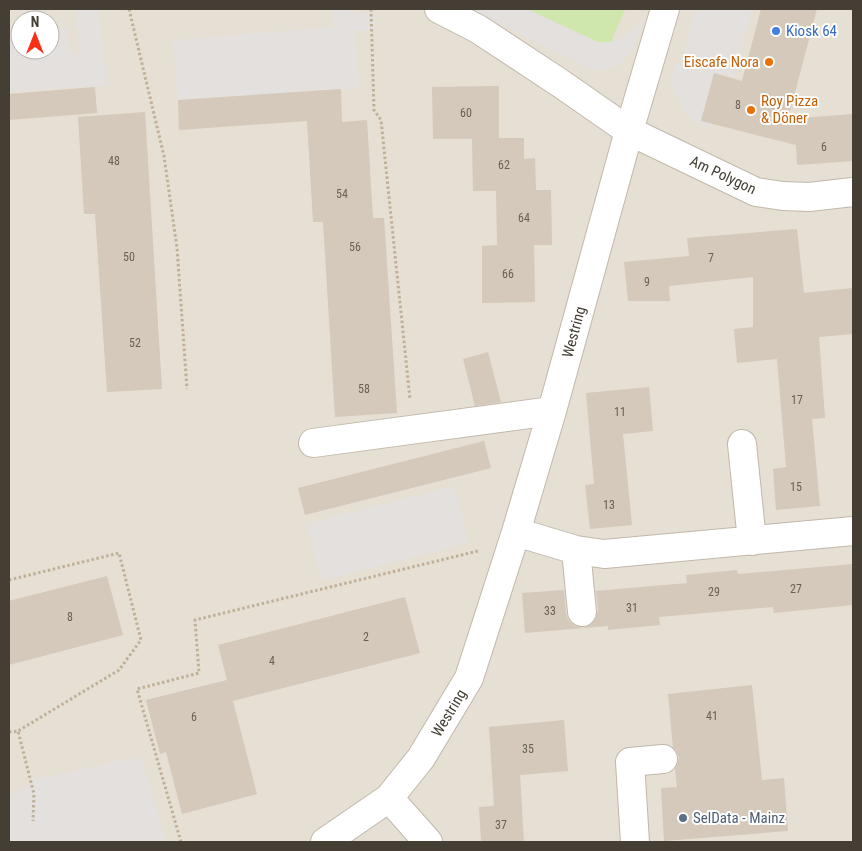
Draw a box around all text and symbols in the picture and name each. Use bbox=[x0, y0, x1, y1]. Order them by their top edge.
north arrow bbox=[10, 10, 60, 60]
text: N bbox=[31, 14, 39, 30]
place label: Kiosk 64 bbox=[786, 22, 837, 40]
marker: Kiosk 64 bbox=[770, 25, 782, 37]
place label: Eiscafe Nora bbox=[684, 53, 759, 71]
marker: Eiscafe Nora bbox=[763, 56, 775, 68]
place label: Roy Pizza & Döner bbox=[761, 92, 818, 127]
house number: 8 bbox=[735, 98, 741, 112]
marker: Roy Pizza & Döner bbox=[745, 104, 757, 116]
house number: 60 bbox=[460, 106, 472, 120]
house number: 6 bbox=[821, 140, 827, 154]
street label: Am Polygon bbox=[687, 152, 759, 198]
house number: 48 bbox=[108, 154, 120, 168]
house number: 62 bbox=[498, 158, 510, 172]
house number: 54 bbox=[336, 187, 348, 201]
house number: 64 bbox=[518, 211, 530, 225]
house number: 56 bbox=[349, 240, 361, 254]
house number: 50 bbox=[123, 250, 135, 264]
house number: 7 bbox=[708, 251, 714, 265]
house number: 66 bbox=[502, 267, 514, 281]
house number: 9 bbox=[644, 275, 650, 289]
street label: Westring bbox=[559, 304, 589, 360]
house number: 52 bbox=[129, 336, 141, 350]
house number: 58 bbox=[358, 382, 370, 396]
house number: 17 bbox=[791, 393, 803, 407]
house number: 11 bbox=[614, 405, 626, 419]
house number: 15 bbox=[790, 480, 802, 494]
house number: 13 bbox=[603, 498, 615, 512]
house number: 27 bbox=[790, 582, 802, 596]
house number: 29 bbox=[708, 585, 720, 599]
house number: 31 bbox=[626, 601, 638, 615]
house number: 33 bbox=[544, 604, 556, 618]
house number: 8 bbox=[67, 610, 73, 624]
house number: 2 bbox=[363, 630, 369, 644]
house number: 4 bbox=[269, 654, 275, 668]
street label: Westring bbox=[428, 686, 470, 740]
house number: 41 bbox=[706, 709, 718, 723]
house number: 6 bbox=[191, 710, 197, 724]
house number: 35 bbox=[522, 742, 534, 756]
place label: SelData - Mainz bbox=[693, 809, 785, 827]
marker: SelData - Mainz bbox=[677, 812, 689, 824]
house number: 37 bbox=[495, 818, 507, 832]

